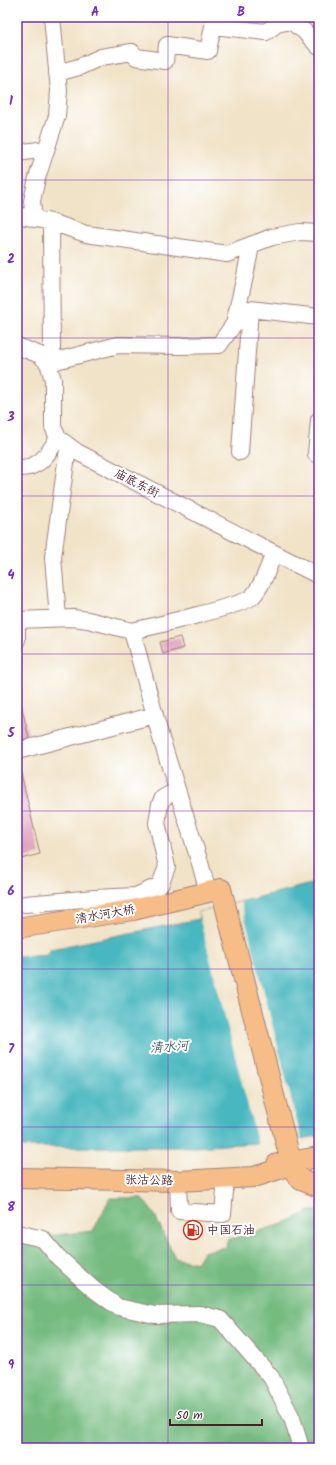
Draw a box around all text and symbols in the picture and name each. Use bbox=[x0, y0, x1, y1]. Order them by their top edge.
text: A bbox=[91, 2, 99, 23]
text: B bbox=[237, 2, 245, 23]
text: 1 bbox=[9, 91, 13, 112]
text: 2 bbox=[7, 249, 15, 270]
text: 3 bbox=[6, 407, 15, 428]
street label: 庙底东街 bbox=[111, 464, 162, 503]
text: 4 bbox=[7, 565, 15, 586]
text: 5 bbox=[7, 723, 16, 744]
text: 6 bbox=[7, 881, 15, 902]
street label: 清水河大桥 bbox=[74, 900, 137, 929]
water label: 清水河 bbox=[149, 1036, 191, 1059]
text: 7 bbox=[8, 1039, 15, 1060]
street label: 张沽公路 bbox=[125, 1171, 173, 1190]
text: 8 bbox=[7, 1197, 15, 1218]
fuel station icon: 中国石油 bbox=[182, 1219, 204, 1241]
place label: 中国石油 bbox=[207, 1221, 255, 1240]
text: 9 bbox=[8, 1355, 15, 1376]
scale bar bbox=[170, 1401, 262, 1427]
text: 50 m bbox=[176, 1406, 203, 1425]

